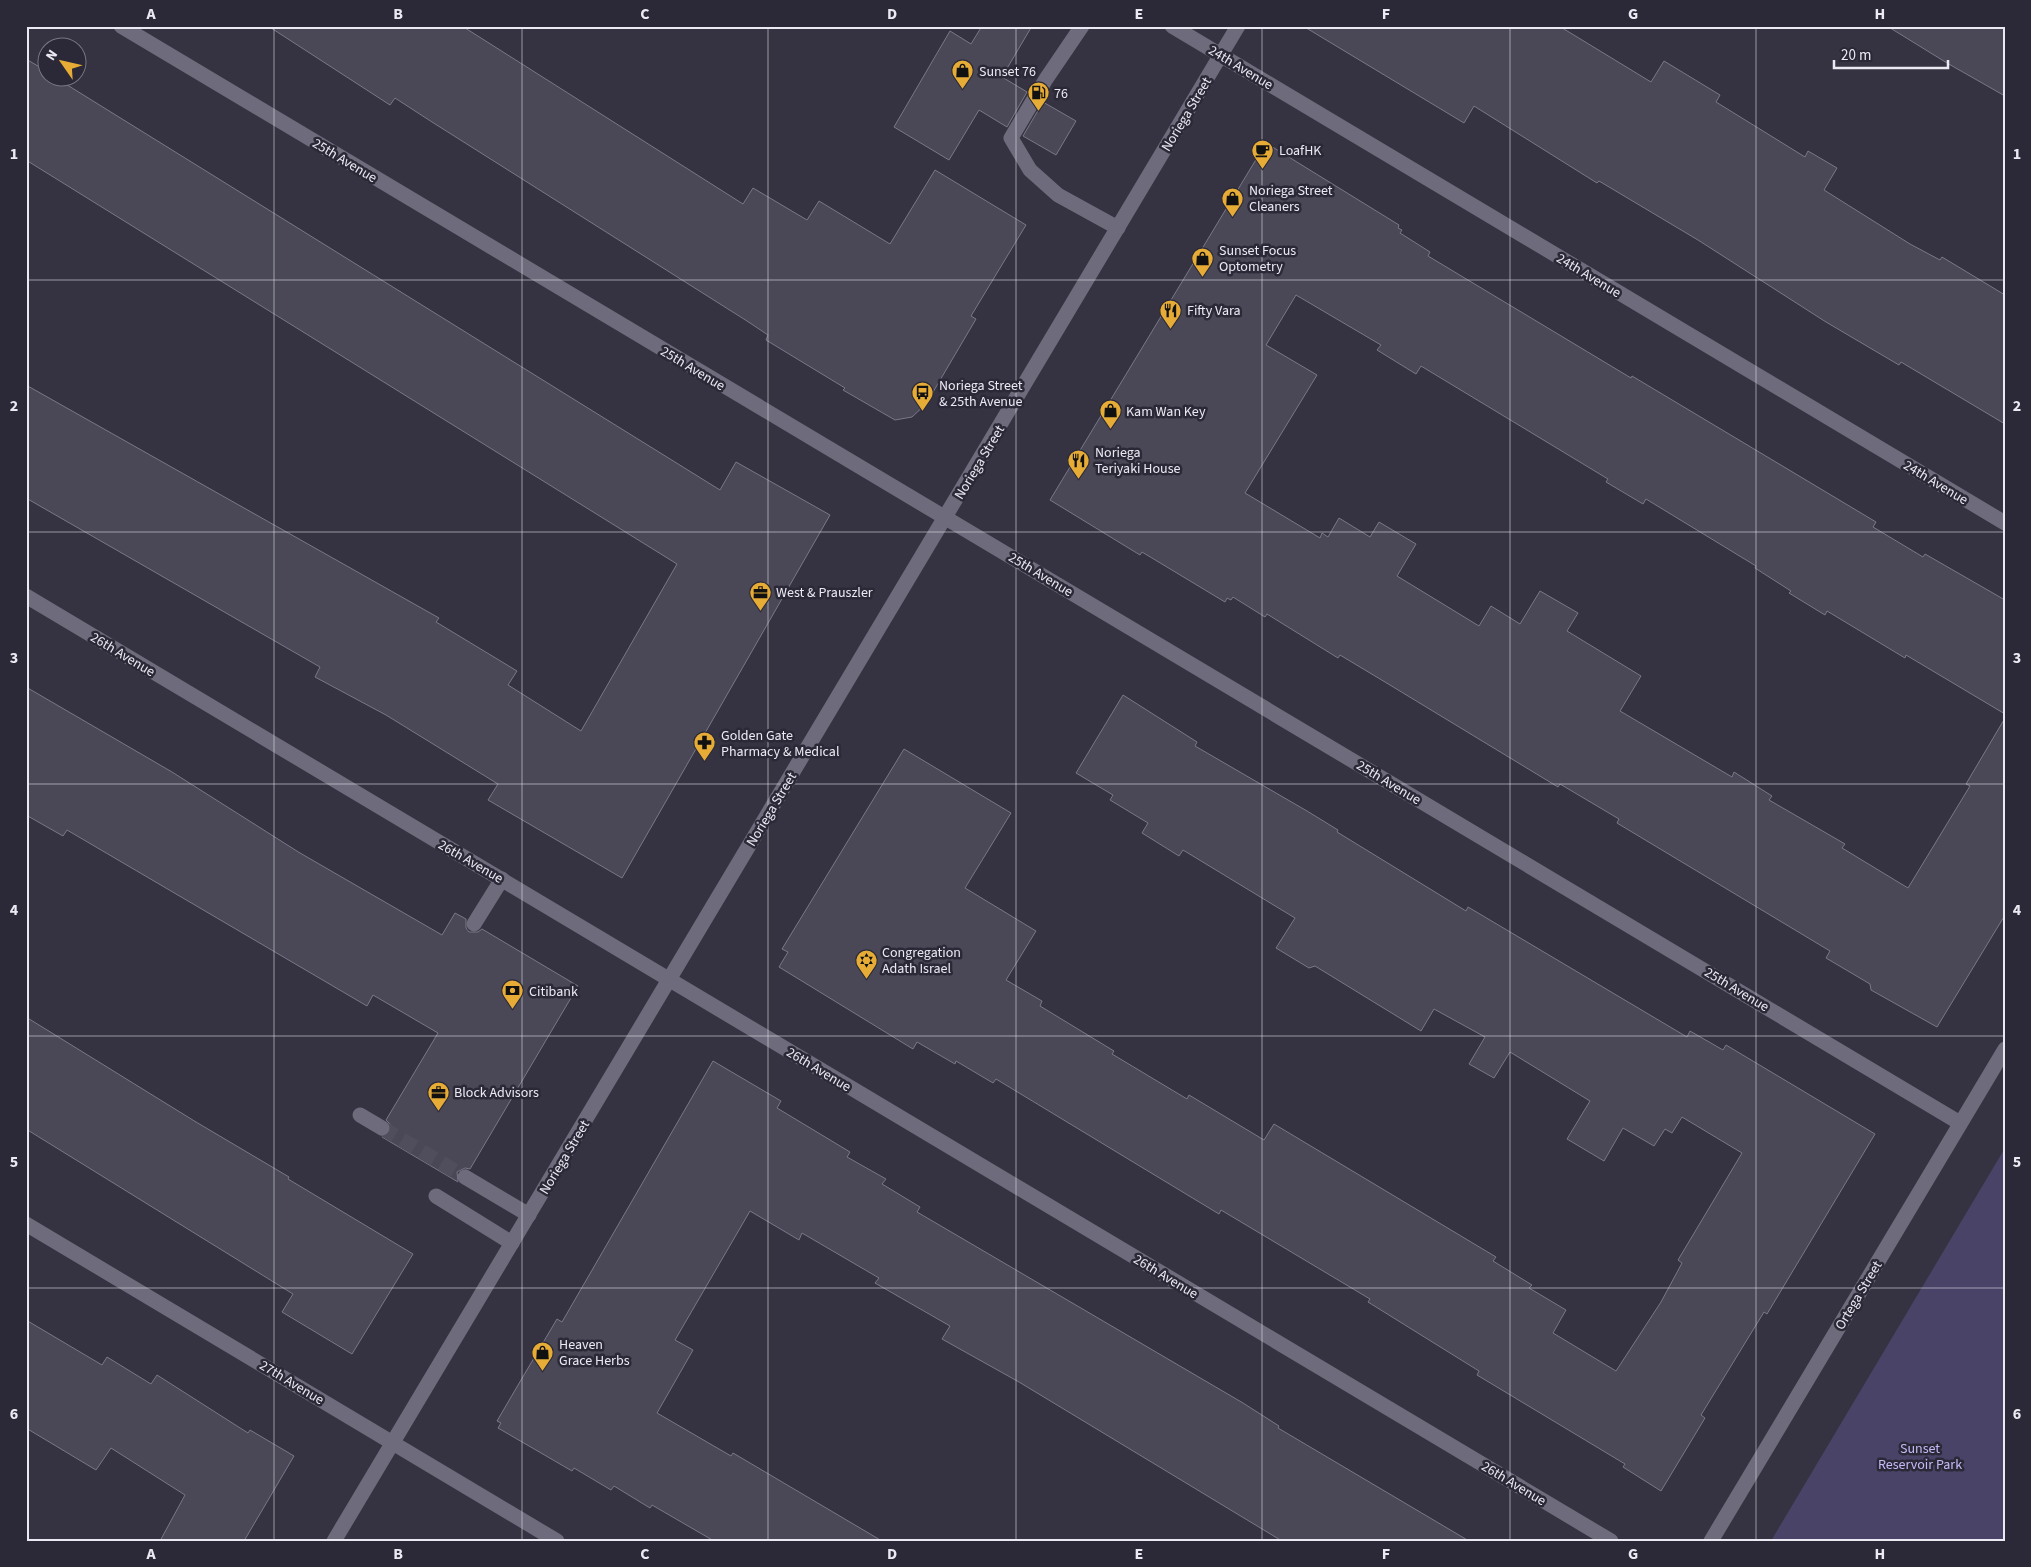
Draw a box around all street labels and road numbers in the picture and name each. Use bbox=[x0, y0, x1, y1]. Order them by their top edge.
street label: 24th Avenue bbox=[1204, 41, 1277, 95]
street label: Noriega Street bbox=[1157, 73, 1217, 155]
street label: 25th Avenue bbox=[308, 134, 381, 188]
street label: 24th Avenue bbox=[1552, 249, 1625, 303]
street label: 25th Avenue bbox=[656, 342, 729, 396]
street label: Noriega Street bbox=[950, 421, 1010, 503]
street label: 24th Avenue bbox=[1899, 456, 1972, 510]
street label: 25th Avenue bbox=[1004, 548, 1077, 602]
street label: 26th Avenue bbox=[86, 628, 159, 682]
street label: 25th Avenue bbox=[1352, 756, 1425, 810]
street label: Noriega Street bbox=[742, 768, 802, 850]
street label: 26th Avenue bbox=[434, 835, 507, 889]
street label: 25th Avenue bbox=[1700, 963, 1773, 1017]
street label: 26th Avenue bbox=[782, 1043, 855, 1097]
street label: Noriega Street bbox=[535, 1116, 595, 1198]
street label: 26th Avenue bbox=[1129, 1250, 1202, 1304]
street label: Ortega Street bbox=[1830, 1257, 1887, 1334]
street label: 27th Avenue bbox=[255, 1356, 328, 1410]
street label: 26th Avenue bbox=[1477, 1457, 1550, 1511]

